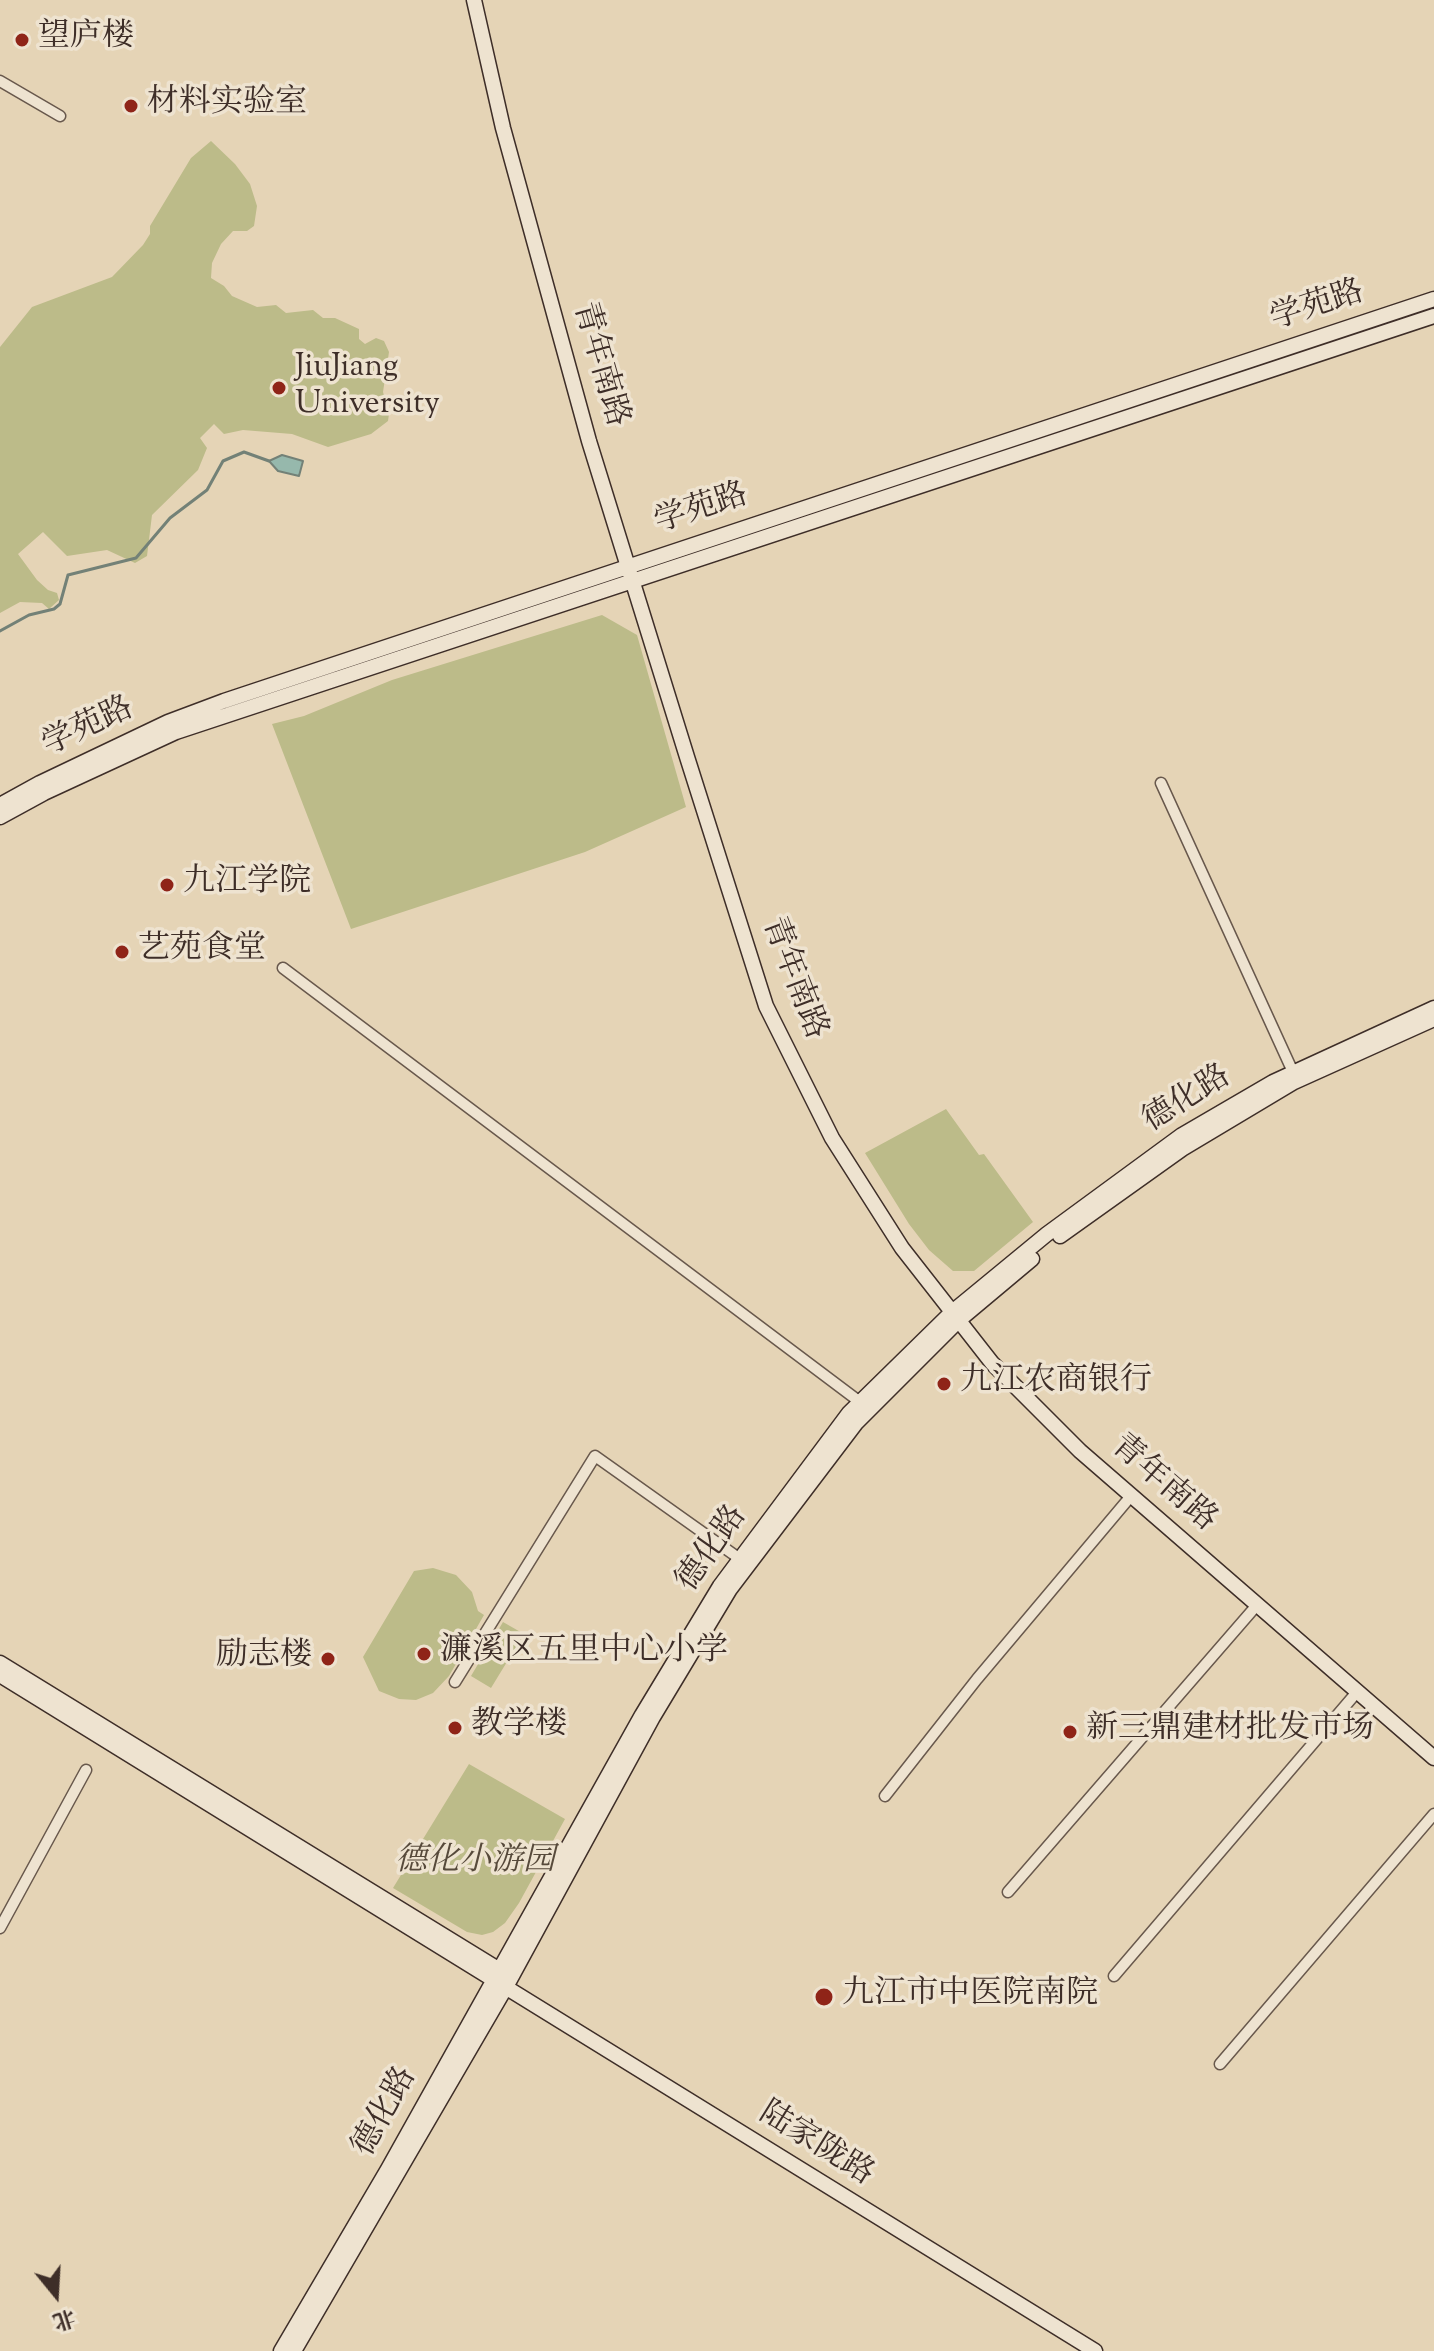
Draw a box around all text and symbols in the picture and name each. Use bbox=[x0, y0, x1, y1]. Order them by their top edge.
place label: 望庐楼 bbox=[38, 21, 134, 59]
marker: 望庐楼 bbox=[13, 31, 31, 49]
place label: 材料实验室 bbox=[147, 87, 307, 125]
marker: 材料实验室 bbox=[122, 97, 140, 115]
street label: 学苑路 bbox=[1266, 275, 1370, 341]
street label: 青年南路 bbox=[562, 298, 634, 432]
place label: JiuJiang University bbox=[295, 351, 440, 426]
marker: JiuJiang University bbox=[270, 379, 288, 397]
street label: 学苑路 bbox=[650, 478, 754, 544]
street label: 学苑路 bbox=[37, 691, 141, 767]
place label: 九江学院 bbox=[183, 866, 311, 904]
marker: 九江学院 bbox=[158, 876, 176, 894]
street label: 青年南路 bbox=[751, 912, 833, 1046]
place label: 艺苑食堂 bbox=[138, 933, 266, 971]
marker: 艺苑食堂 bbox=[113, 943, 131, 961]
street label: 德化路 bbox=[1137, 1059, 1239, 1143]
place label: 九江农商银行 bbox=[960, 1365, 1152, 1403]
marker: 九江农商银行 bbox=[935, 1375, 953, 1393]
street label: 青年南路 bbox=[1101, 1429, 1223, 1541]
street label: 德化路 bbox=[671, 1500, 757, 1600]
place label: 濂溪区五里中心小学 bbox=[440, 1635, 728, 1673]
place label: 励志楼 bbox=[216, 1640, 312, 1678]
marker: 濂溪区五里中心小学 bbox=[415, 1645, 433, 1663]
marker: 励志楼 bbox=[319, 1650, 337, 1668]
place label: 教学楼 bbox=[471, 1709, 567, 1747]
place label: 新三鼎建材批发市场 bbox=[1086, 1713, 1374, 1751]
marker: 教学楼 bbox=[446, 1719, 464, 1737]
marker: 新三鼎建材批发市场 bbox=[1061, 1723, 1079, 1741]
park label: 德化小游园 bbox=[395, 1845, 555, 1883]
place label: 九江市中医院南院 bbox=[842, 1978, 1098, 2016]
marker: 九江市中医院南院 bbox=[813, 1986, 835, 2008]
street label: 德化路 bbox=[347, 2062, 427, 2164]
street label: 陆家陇路 bbox=[751, 2096, 879, 2196]
north arrow bbox=[16, 2255, 96, 2335]
text: 北 bbox=[48, 2299, 79, 2336]

